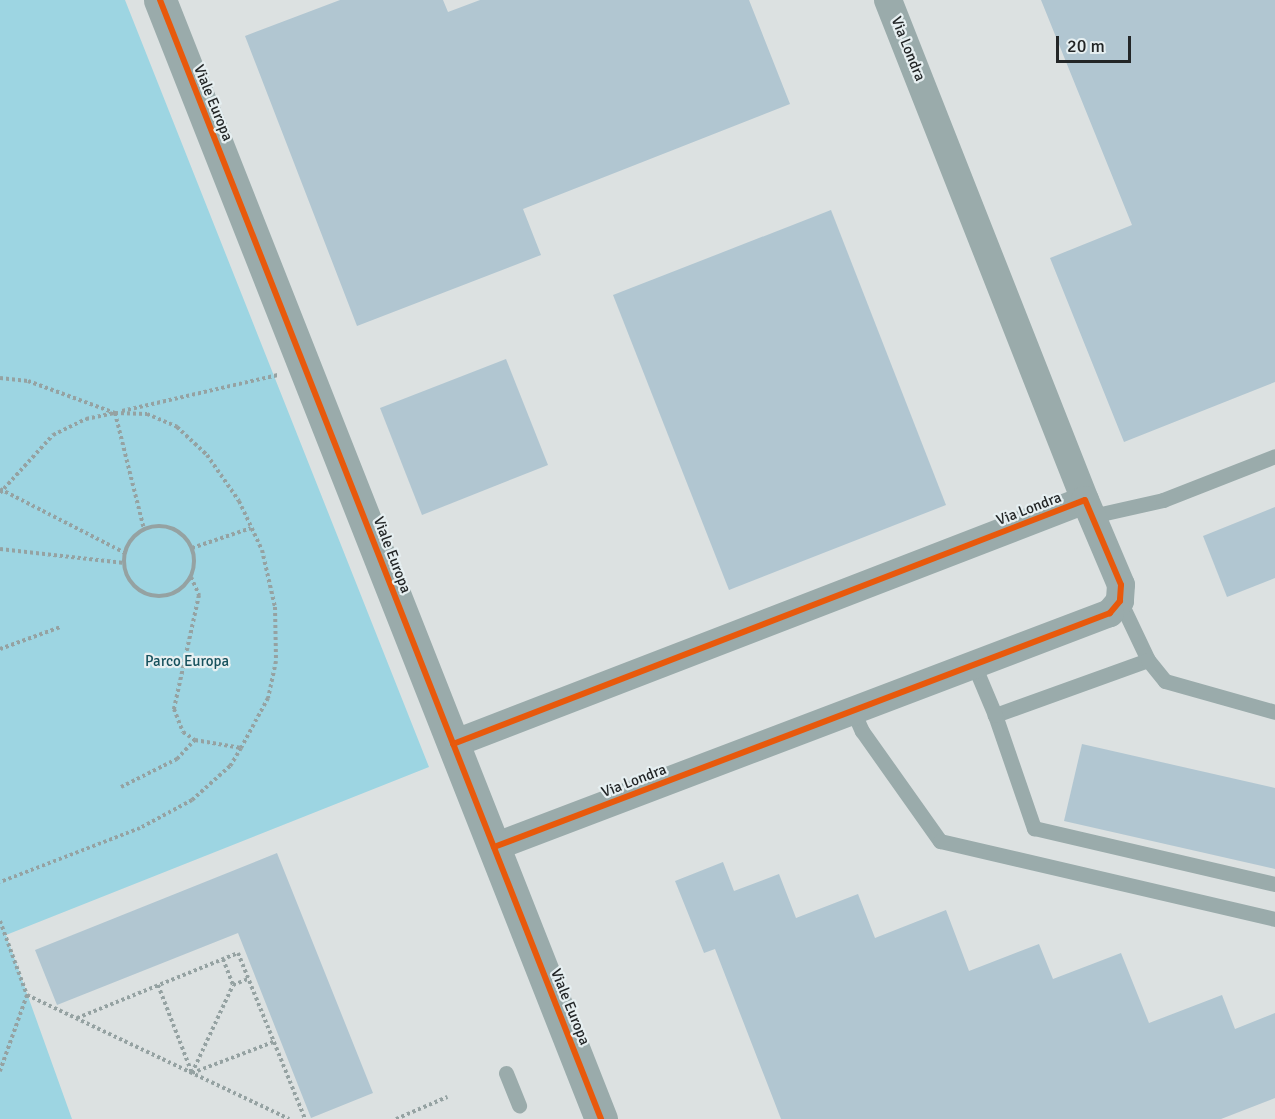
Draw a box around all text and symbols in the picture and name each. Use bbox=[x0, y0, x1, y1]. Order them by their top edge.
street label: Via Londra bbox=[887, 14, 929, 84]
scale bar bbox=[1059, 24, 1134, 62]
text: 20 m bbox=[1067, 35, 1105, 57]
street label: Viale Europa bbox=[190, 62, 236, 144]
street label: Via Londra bbox=[994, 488, 1064, 530]
street label: Viale Europa bbox=[369, 514, 415, 596]
park label: Parco Europa bbox=[145, 653, 229, 671]
street label: Via Londra bbox=[599, 760, 669, 802]
street label: Viale Europa bbox=[547, 966, 593, 1048]

